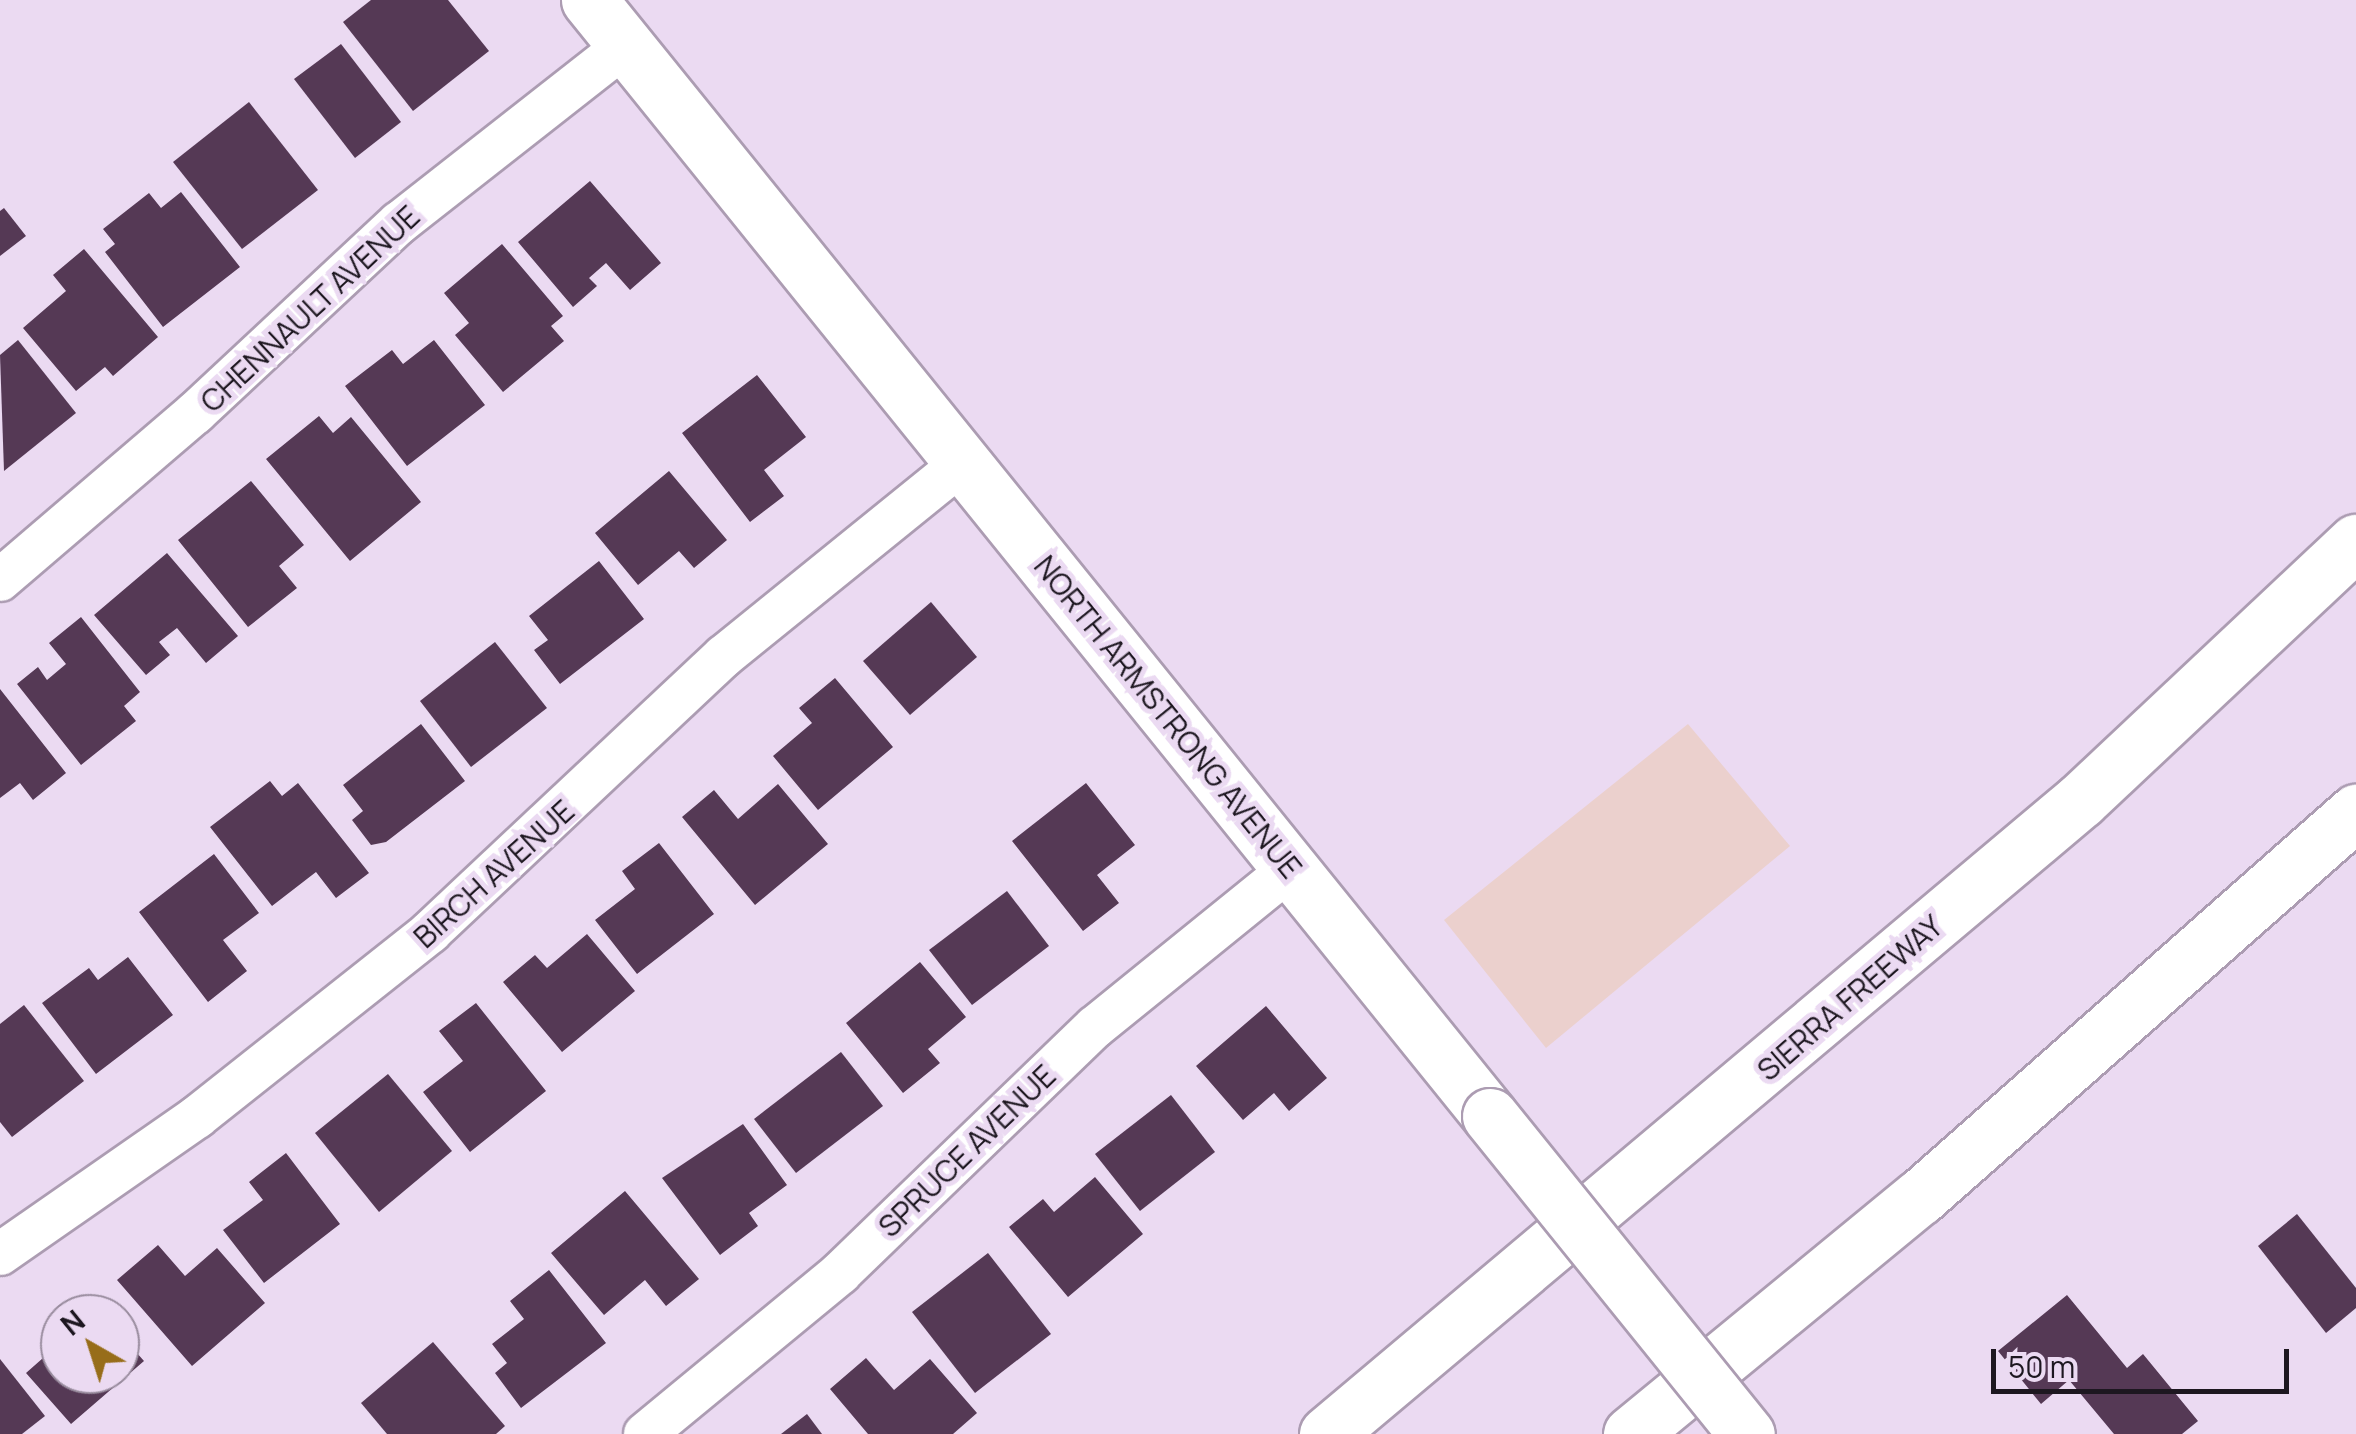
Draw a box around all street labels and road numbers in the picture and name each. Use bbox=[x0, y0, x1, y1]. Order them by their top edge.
street label: CHENNAULT AVENUE bbox=[193, 198, 427, 420]
street label: NORTH ARMSTRONG AVENUE bbox=[1027, 549, 1309, 885]
street label: BIRCH AVENUE bbox=[407, 793, 581, 955]
street label: SIERRA FREEWAY bbox=[1750, 908, 1950, 1088]
street label: SPRUCE AVENUE bbox=[871, 1057, 1063, 1245]

